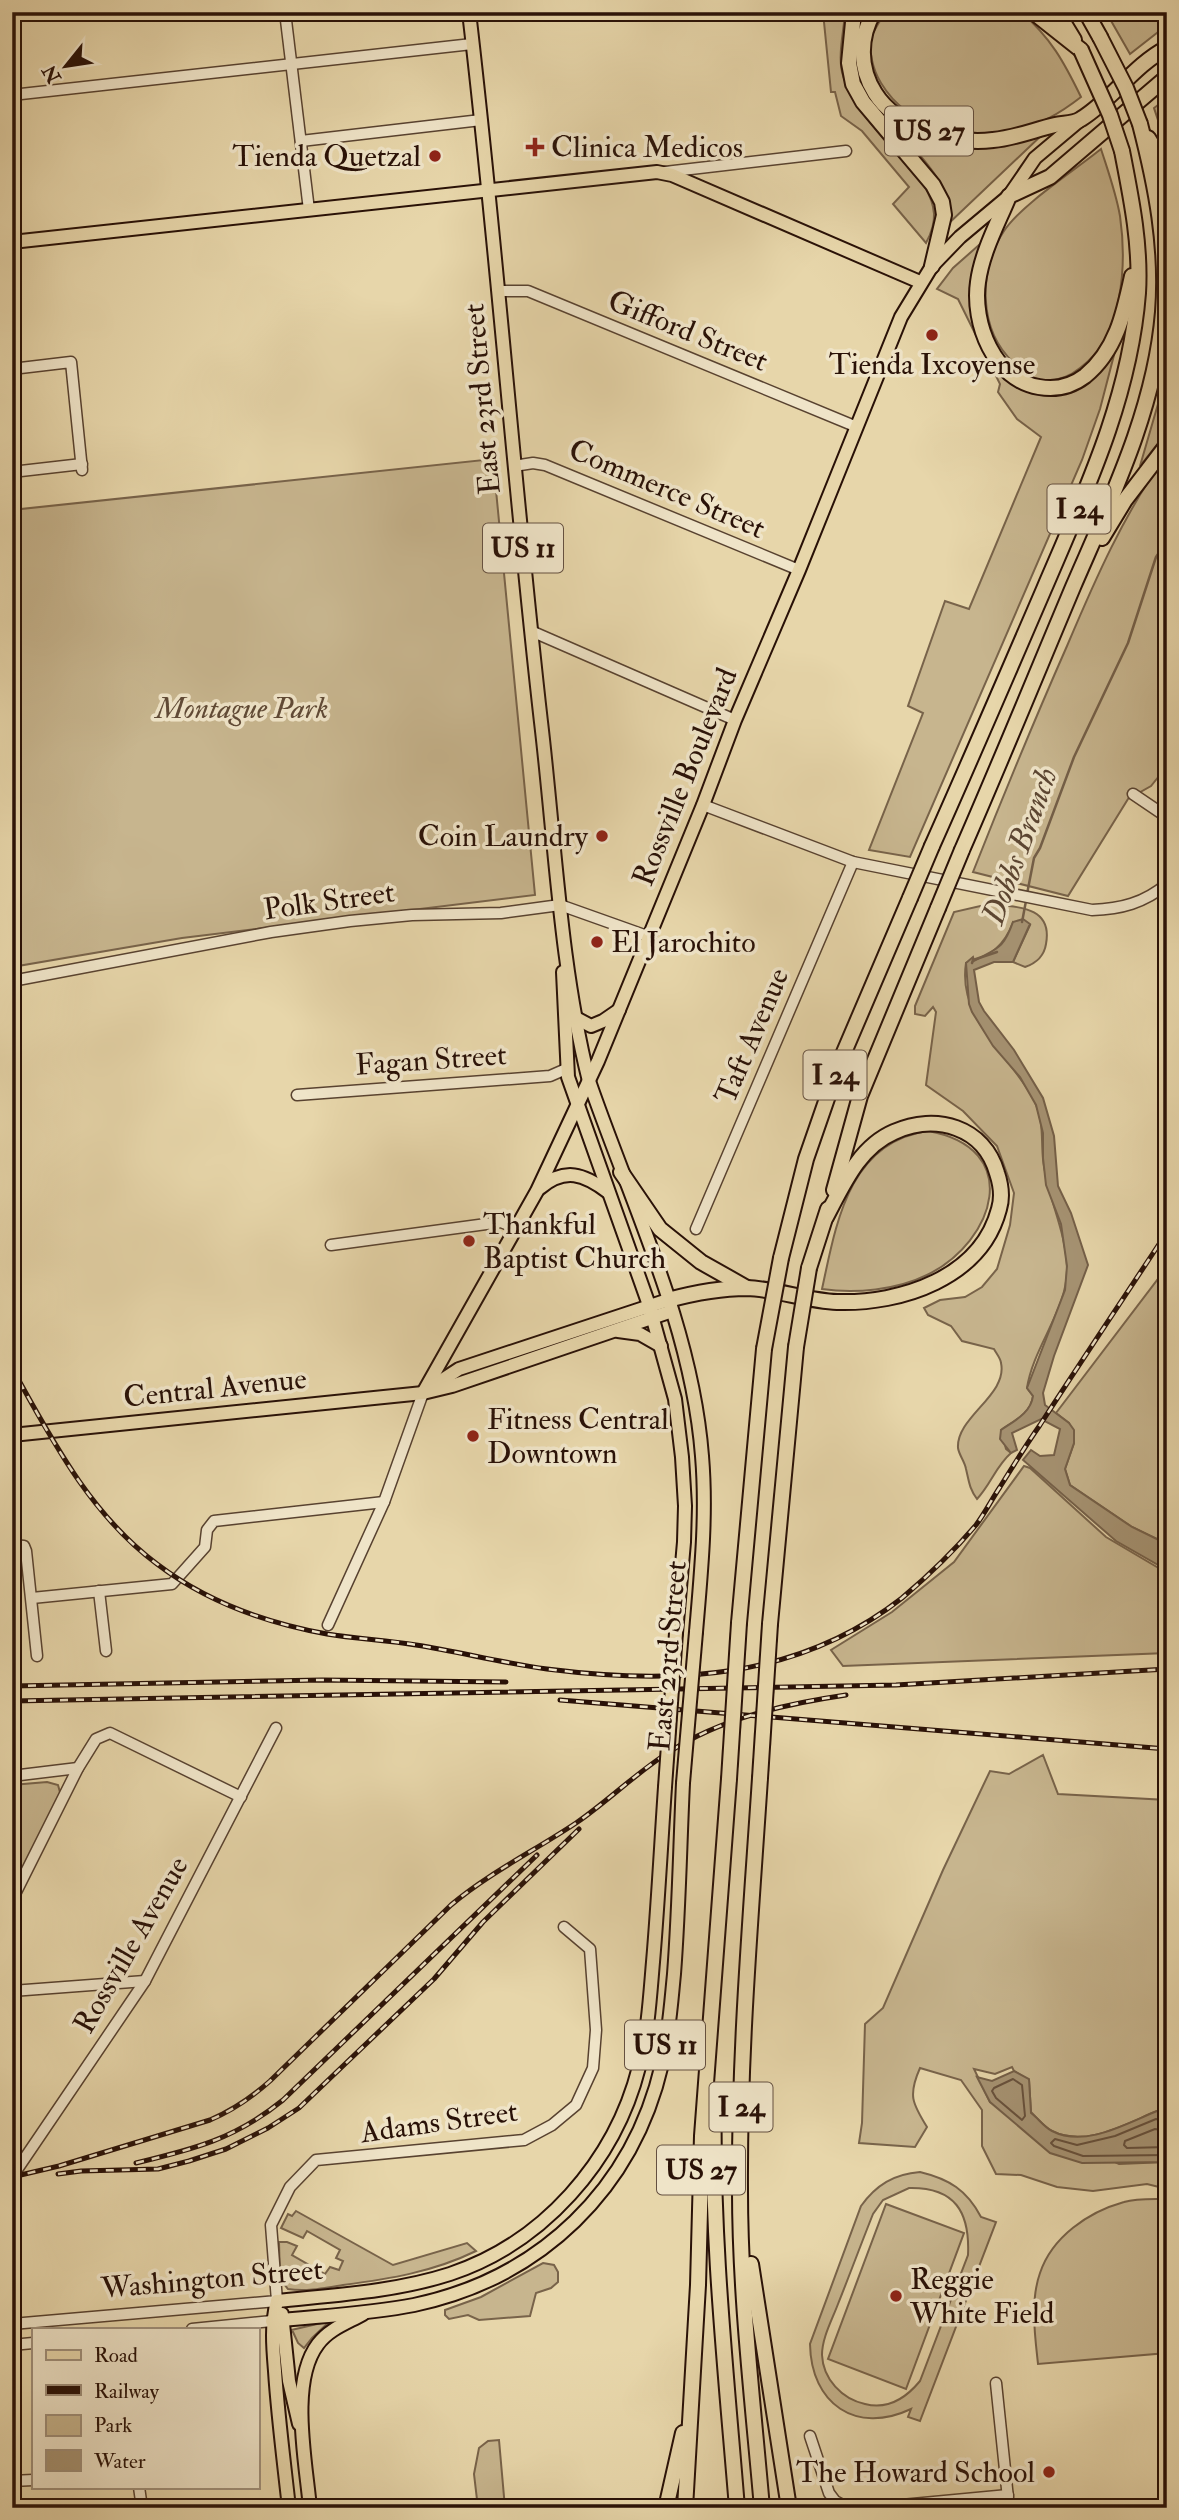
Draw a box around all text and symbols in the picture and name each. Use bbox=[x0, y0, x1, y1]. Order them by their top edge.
north arrow bbox=[32, 32, 102, 102]
text: N bbox=[37, 60, 67, 88]
road number: US 27 bbox=[885, 106, 973, 156]
place label: Clinica Medicos bbox=[551, 129, 743, 166]
marker: Clinica Medicos bbox=[525, 137, 545, 157]
place label: Tienda Quetzal bbox=[232, 138, 421, 175]
marker: Tienda Quetzal bbox=[427, 148, 443, 164]
street label: Gifford Street bbox=[603, 282, 774, 380]
street label: East 23rd Street bbox=[455, 302, 509, 496]
marker: Tienda Ixcoyense bbox=[924, 327, 940, 343]
place label: Tienda Ixcoyense bbox=[829, 346, 1035, 383]
street label: Commerce Street bbox=[563, 431, 771, 547]
road number: I 24 bbox=[1048, 484, 1110, 534]
road number: US 11 bbox=[483, 524, 563, 572]
street label: Rossville Boulevard bbox=[624, 662, 746, 891]
park label: Montague Park bbox=[154, 690, 328, 727]
water label: Dobbs Branch bbox=[973, 762, 1067, 931]
place label: Coin Laundry bbox=[418, 818, 589, 855]
marker: Coin Laundry bbox=[594, 828, 610, 844]
street label: Polk Street bbox=[261, 873, 397, 928]
place label: El Jarochito bbox=[611, 924, 756, 961]
marker: El Jarochito bbox=[589, 934, 605, 950]
street label: Taft Avenue bbox=[707, 963, 797, 1109]
street label: Fagan Street bbox=[354, 1036, 508, 1084]
road number: I 24 bbox=[804, 1050, 866, 1100]
place label: Thankful Baptist Church bbox=[483, 1206, 666, 1277]
marker: Thankful Baptist Church bbox=[461, 1233, 477, 1249]
street label: Central Avenue bbox=[122, 1360, 308, 1416]
place label: Fitness Central Downtown bbox=[487, 1401, 669, 1472]
marker: Fitness Central Downtown bbox=[465, 1428, 481, 1444]
street label: East 23rd Street bbox=[641, 1559, 695, 1753]
street label: Rossville Avenue bbox=[65, 1850, 197, 2040]
road number: US 11 bbox=[625, 2021, 705, 2070]
road number: I 24 bbox=[710, 2082, 772, 2132]
street label: Adams Street bbox=[357, 2093, 520, 2151]
road number: US 27 bbox=[657, 2146, 745, 2194]
street label: Washington Street bbox=[99, 2251, 325, 2307]
place label: Reggie White Field bbox=[909, 2261, 1054, 2332]
marker: Reggie White Field bbox=[888, 2288, 904, 2304]
legend bbox=[32, 2328, 259, 2488]
text: Road bbox=[94, 2342, 139, 2369]
text: Railway bbox=[94, 2378, 160, 2405]
text: Park bbox=[94, 2412, 132, 2439]
text: Water bbox=[93, 2448, 146, 2475]
place label: The Howard School bbox=[796, 2454, 1035, 2491]
marker: The Howard School bbox=[1041, 2464, 1057, 2480]

